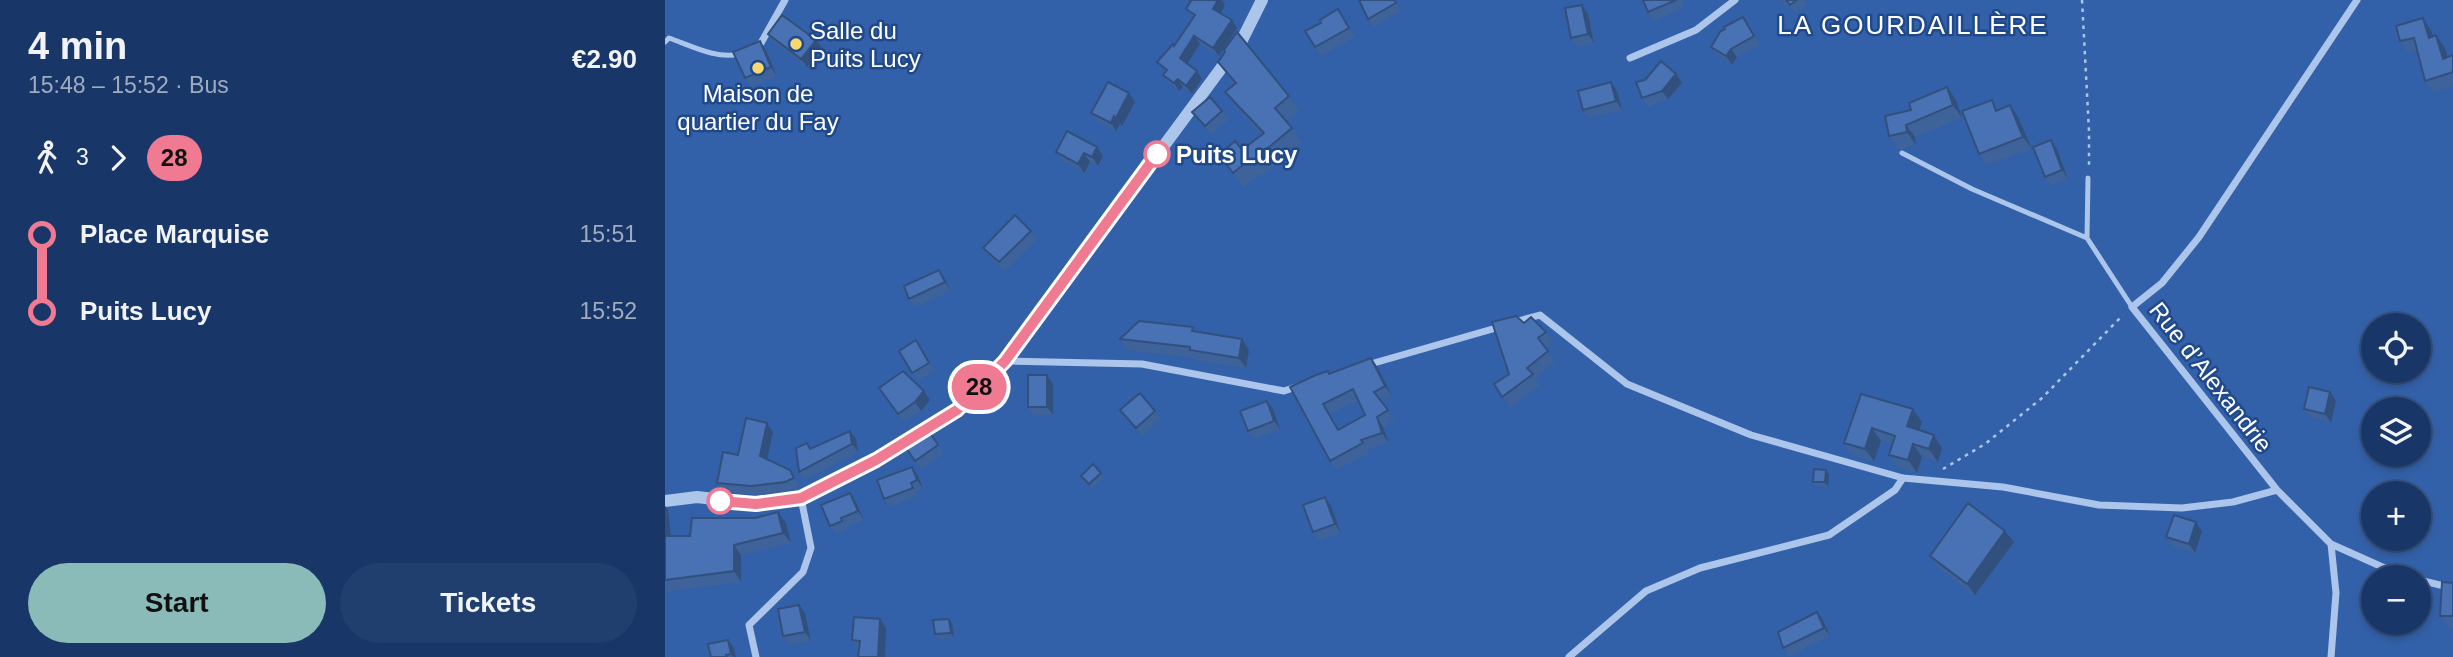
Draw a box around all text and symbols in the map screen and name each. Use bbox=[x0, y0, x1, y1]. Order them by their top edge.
district label: LA GOURDAILLÈRE bbox=[1777, 10, 2049, 40]
place label: Salle du Puits Lucy bbox=[810, 17, 921, 72]
text: 4 min bbox=[28, 25, 127, 67]
marker: Salle du Puits Lucy bbox=[788, 36, 804, 52]
text: €2.90 bbox=[572, 44, 637, 74]
marker: Maison de quartier du Fay bbox=[750, 60, 766, 76]
text: 15:48 – 15:52 · Bus bbox=[28, 72, 229, 98]
place label: Maison de quartier du Fay bbox=[677, 80, 839, 135]
icon: walk bbox=[28, 139, 66, 177]
icon: forward bbox=[99, 139, 137, 177]
marker: Puits Lucy bbox=[1144, 141, 1170, 167]
place label: Puits Lucy bbox=[1176, 141, 1298, 168]
text: 3 bbox=[76, 144, 89, 170]
text: 28 bbox=[161, 144, 188, 171]
text: Place Marquise bbox=[80, 219, 269, 249]
text: 15:51 bbox=[579, 221, 637, 247]
text: Puits Lucy bbox=[80, 296, 211, 326]
street label: Rue d’Alexandrie bbox=[2144, 297, 2278, 457]
text: 15:52 bbox=[579, 298, 637, 324]
map controls bbox=[2361, 313, 2431, 635]
button: locate bbox=[2361, 313, 2431, 383]
line badge: 28 bbox=[947, 364, 1011, 410]
text: 28 bbox=[966, 373, 992, 400]
button: layers bbox=[2361, 397, 2431, 467]
button: + bbox=[2361, 481, 2431, 551]
unlabelled marker bbox=[707, 488, 733, 514]
button: Start bbox=[28, 563, 326, 643]
button: Tickets bbox=[340, 563, 637, 643]
button: − bbox=[2361, 565, 2431, 635]

